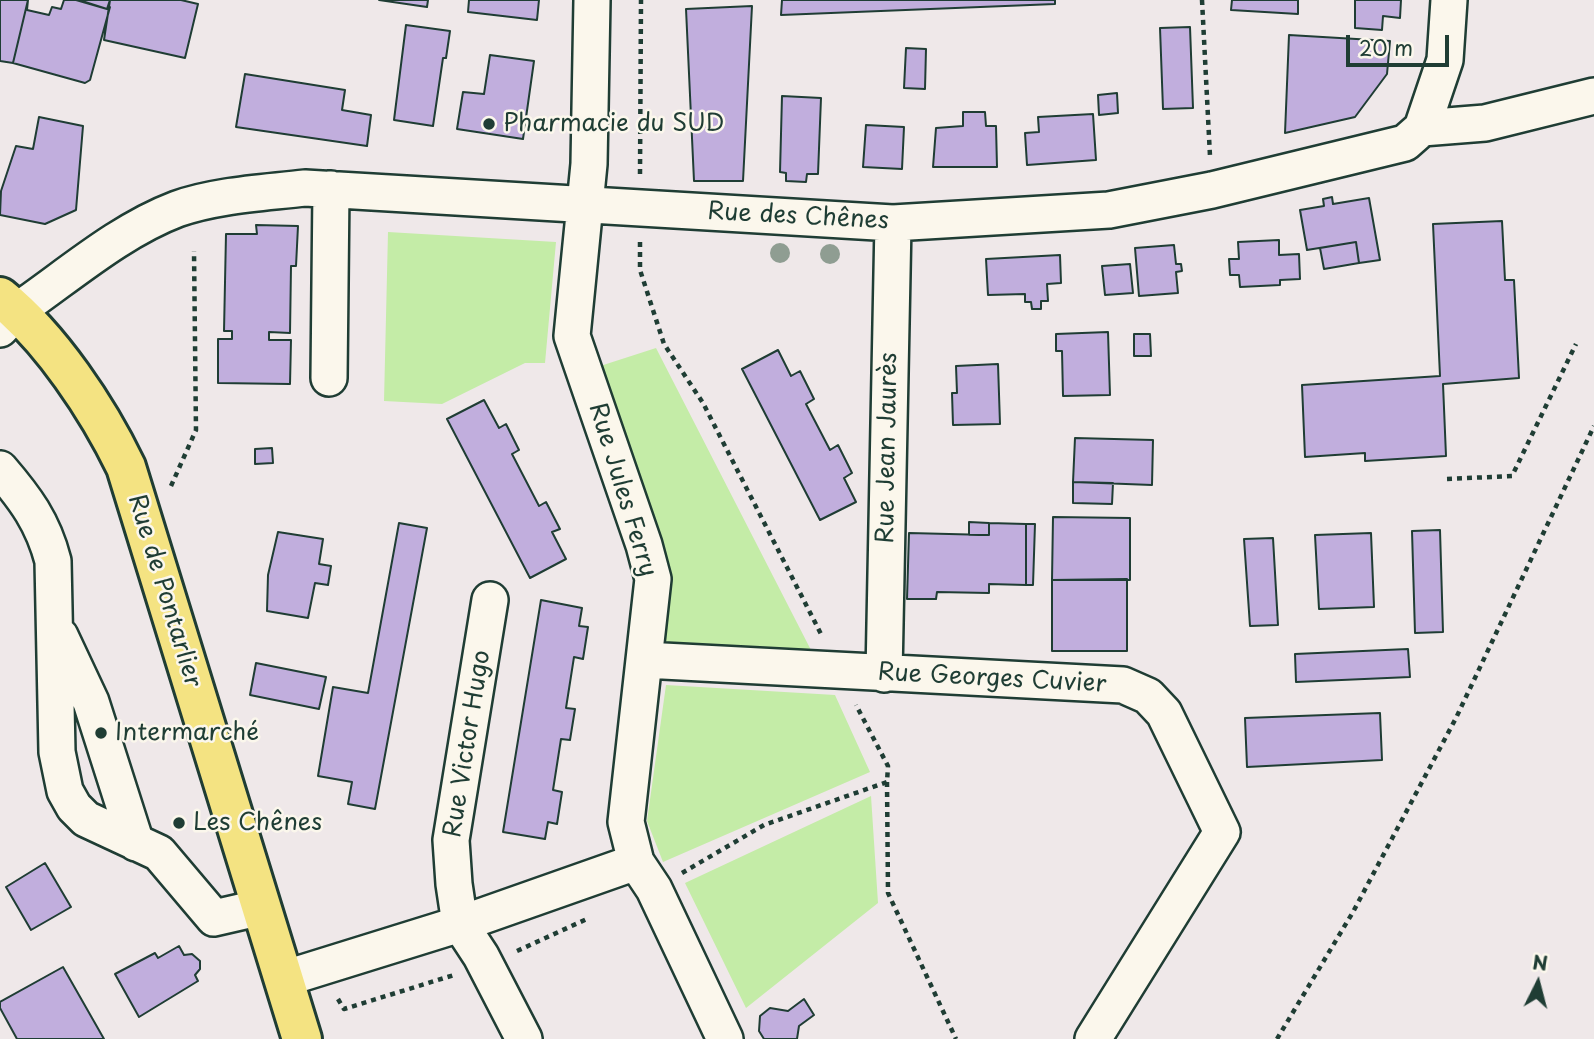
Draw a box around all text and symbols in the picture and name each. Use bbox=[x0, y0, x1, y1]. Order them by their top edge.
scale bar bbox=[1349, 21, 1452, 65]
text: 20 m bbox=[1359, 31, 1413, 63]
place label: Pharmacie du SUD bbox=[503, 110, 724, 138]
marker: Pharmacie du SUD bbox=[481, 116, 497, 132]
street label: Rue des Chênes bbox=[707, 198, 889, 236]
street label: Rue Jean Jaurès bbox=[872, 352, 904, 544]
street label: Rue Jules Ferry bbox=[582, 400, 662, 580]
street label: Rue de Pontarlier bbox=[121, 491, 207, 691]
street label: Rue Victor Hugo bbox=[439, 648, 497, 840]
street label: Rue Georges Cuvier bbox=[877, 659, 1107, 699]
place label: Intermarché bbox=[115, 719, 259, 747]
marker: Intermarché bbox=[93, 725, 109, 741]
place label: Les Chênes bbox=[193, 809, 322, 837]
marker: Les Chênes bbox=[171, 815, 187, 831]
text: N bbox=[1531, 947, 1549, 977]
north arrow bbox=[1503, 948, 1573, 1018]

